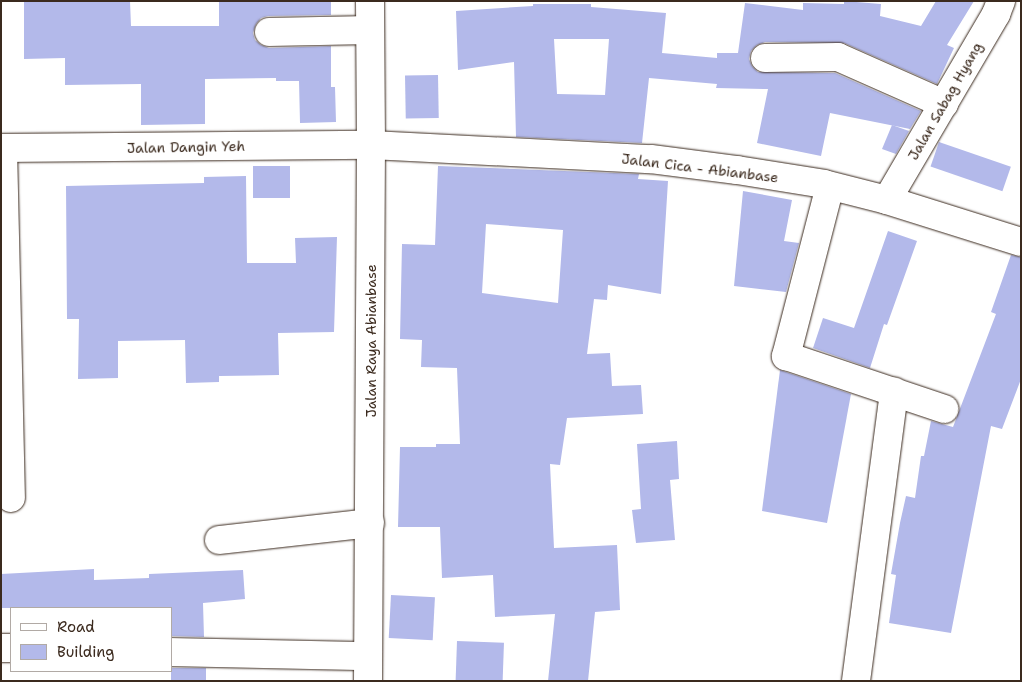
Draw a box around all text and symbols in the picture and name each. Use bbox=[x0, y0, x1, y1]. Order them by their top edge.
street label: Jalan Sabag Hyang bbox=[904, 39, 986, 163]
street label: Jalan Dangin Yeh bbox=[127, 138, 245, 156]
street label: Jalan Cica - Abianbase bbox=[621, 150, 779, 186]
street label: Jalan Raya Abianbase bbox=[363, 264, 379, 418]
legend bbox=[10, 607, 172, 672]
text: Road bbox=[57, 617, 95, 637]
text: Building bbox=[57, 642, 114, 662]

